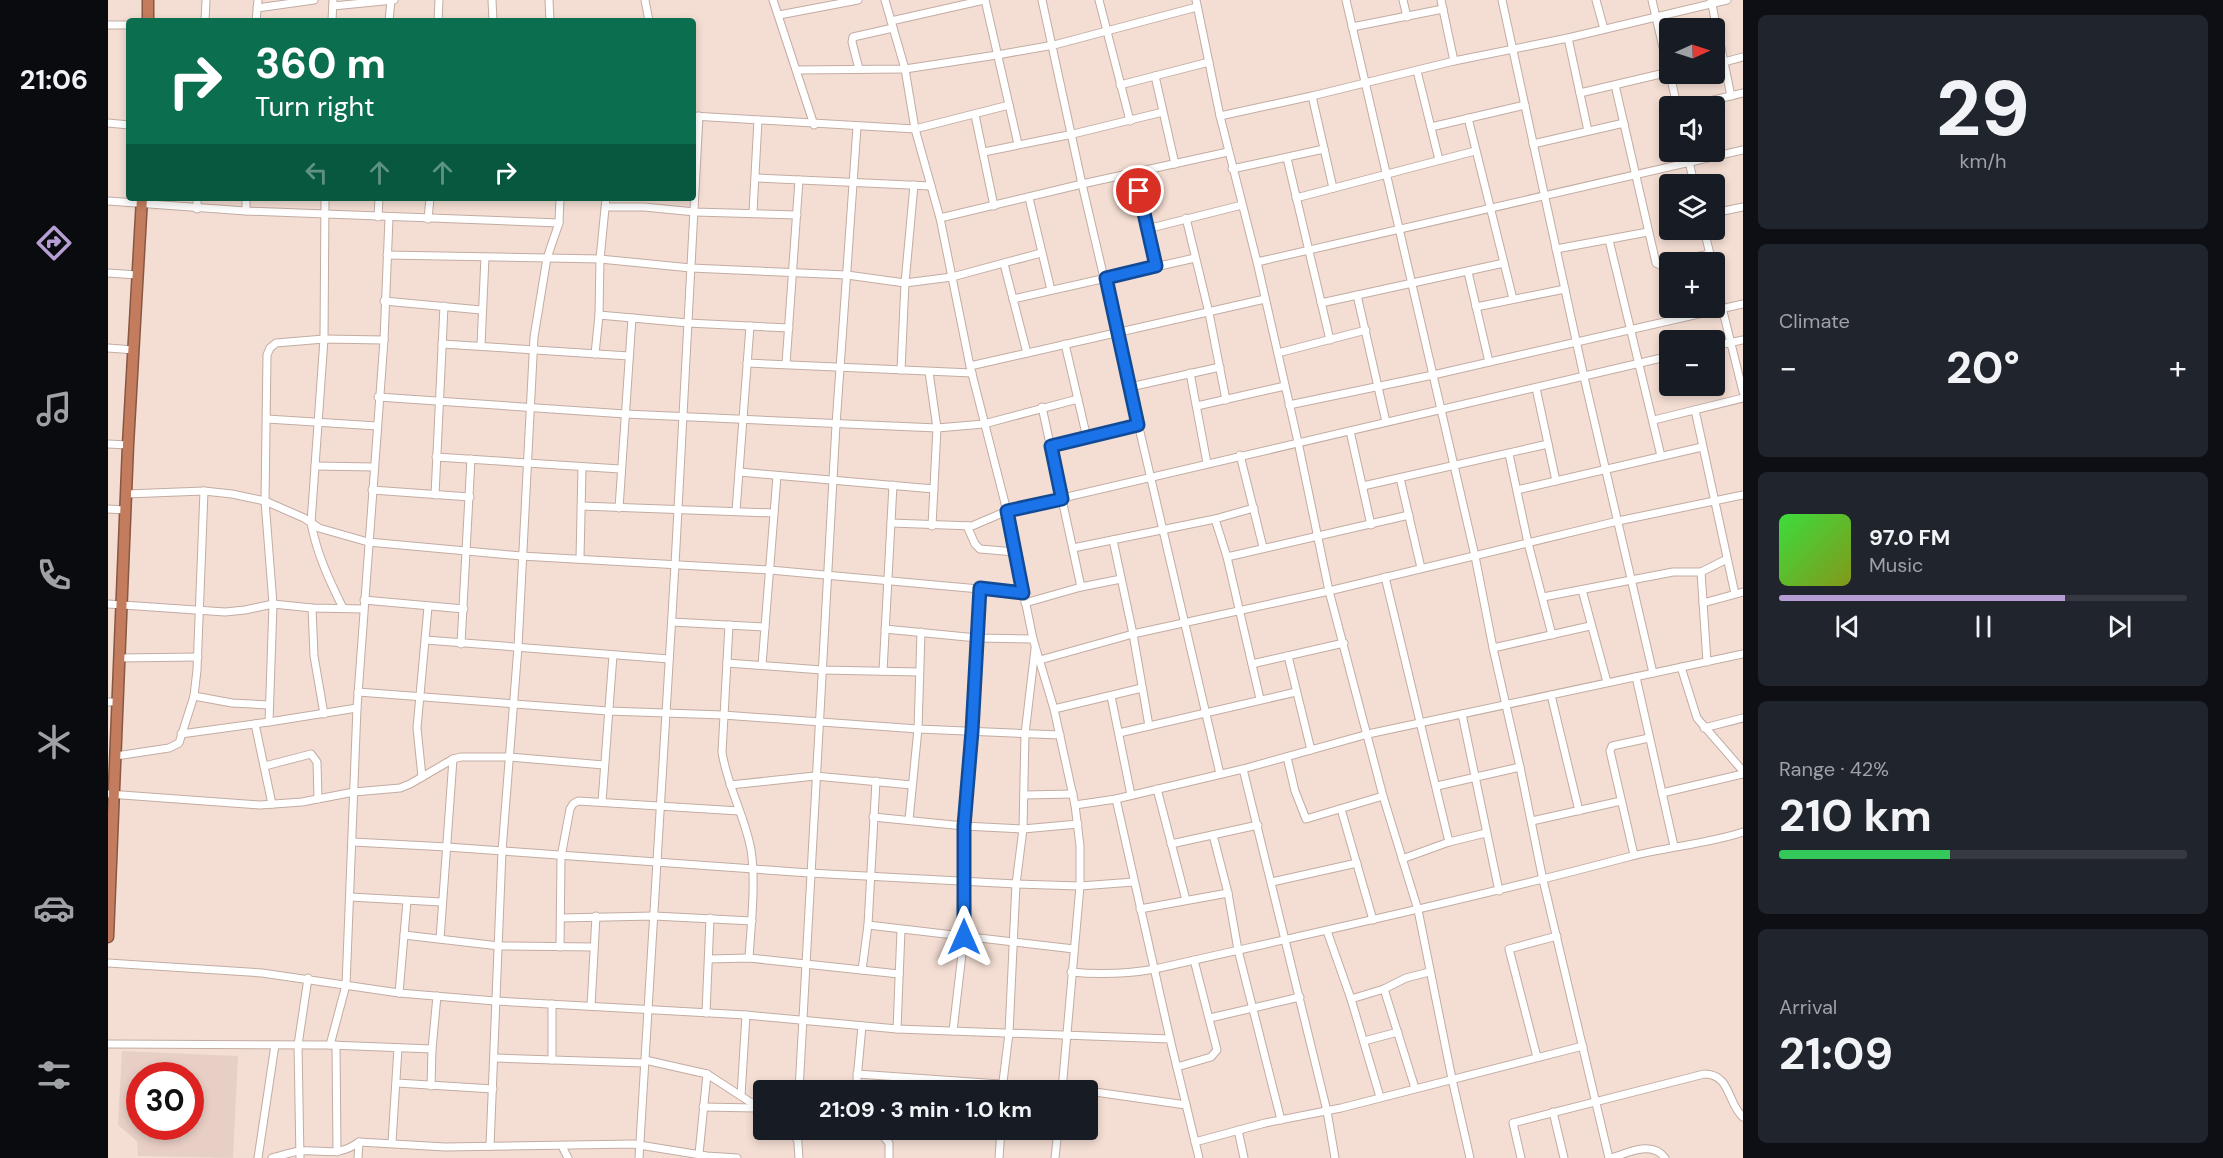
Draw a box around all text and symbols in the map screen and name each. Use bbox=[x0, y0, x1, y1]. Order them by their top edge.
north arrow bbox=[1659, 18, 1725, 84]
map controls bbox=[1659, 18, 1725, 396]
text: 360 m bbox=[255, 36, 386, 91]
icon: right bbox=[156, 42, 234, 120]
text: 29 bbox=[1936, 58, 2030, 159]
text: 21:06 bbox=[20, 62, 88, 97]
text: Turn right bbox=[255, 89, 375, 124]
button: sound bbox=[1659, 96, 1725, 162]
text: km/h bbox=[1959, 148, 2007, 174]
icon: left bbox=[300, 156, 333, 189]
icon: ahead bbox=[363, 156, 396, 189]
icon: ahead bbox=[426, 156, 459, 189]
icon: right bbox=[489, 156, 522, 189]
pin bbox=[1113, 165, 1164, 216]
icon: arrive bbox=[1122, 174, 1155, 207]
button: layers bbox=[1659, 174, 1725, 240]
icon: directions bbox=[33, 222, 75, 264]
button: + bbox=[1659, 252, 1725, 318]
text: Climate bbox=[1779, 308, 1850, 334]
button: − bbox=[1659, 330, 1725, 396]
text: 20° bbox=[1946, 338, 2020, 397]
text: − bbox=[1779, 346, 1797, 389]
text: + bbox=[2169, 346, 2187, 389]
icon: music bbox=[33, 388, 75, 430]
text: 97.0 FM bbox=[1869, 523, 1950, 552]
text: Music bbox=[1869, 552, 1924, 578]
icon: phone bbox=[33, 554, 75, 596]
icon: previous bbox=[1831, 610, 1864, 643]
icon: pause bbox=[1967, 610, 2000, 643]
icon: next bbox=[2103, 610, 2136, 643]
icon: climate bbox=[33, 721, 75, 763]
text: Range · 42% bbox=[1779, 756, 1889, 782]
text: 210 km bbox=[1779, 786, 1932, 845]
icon: car bbox=[33, 887, 75, 929]
position arrow bbox=[932, 905, 996, 969]
text: Arrival bbox=[1779, 994, 1837, 1020]
text: 21:09 bbox=[1779, 1024, 1893, 1083]
icon: filters bbox=[33, 1054, 75, 1096]
speed limit sign: 30 bbox=[126, 1062, 204, 1140]
text: 21:09 · 3 min · 1.0 km bbox=[819, 1095, 1032, 1124]

